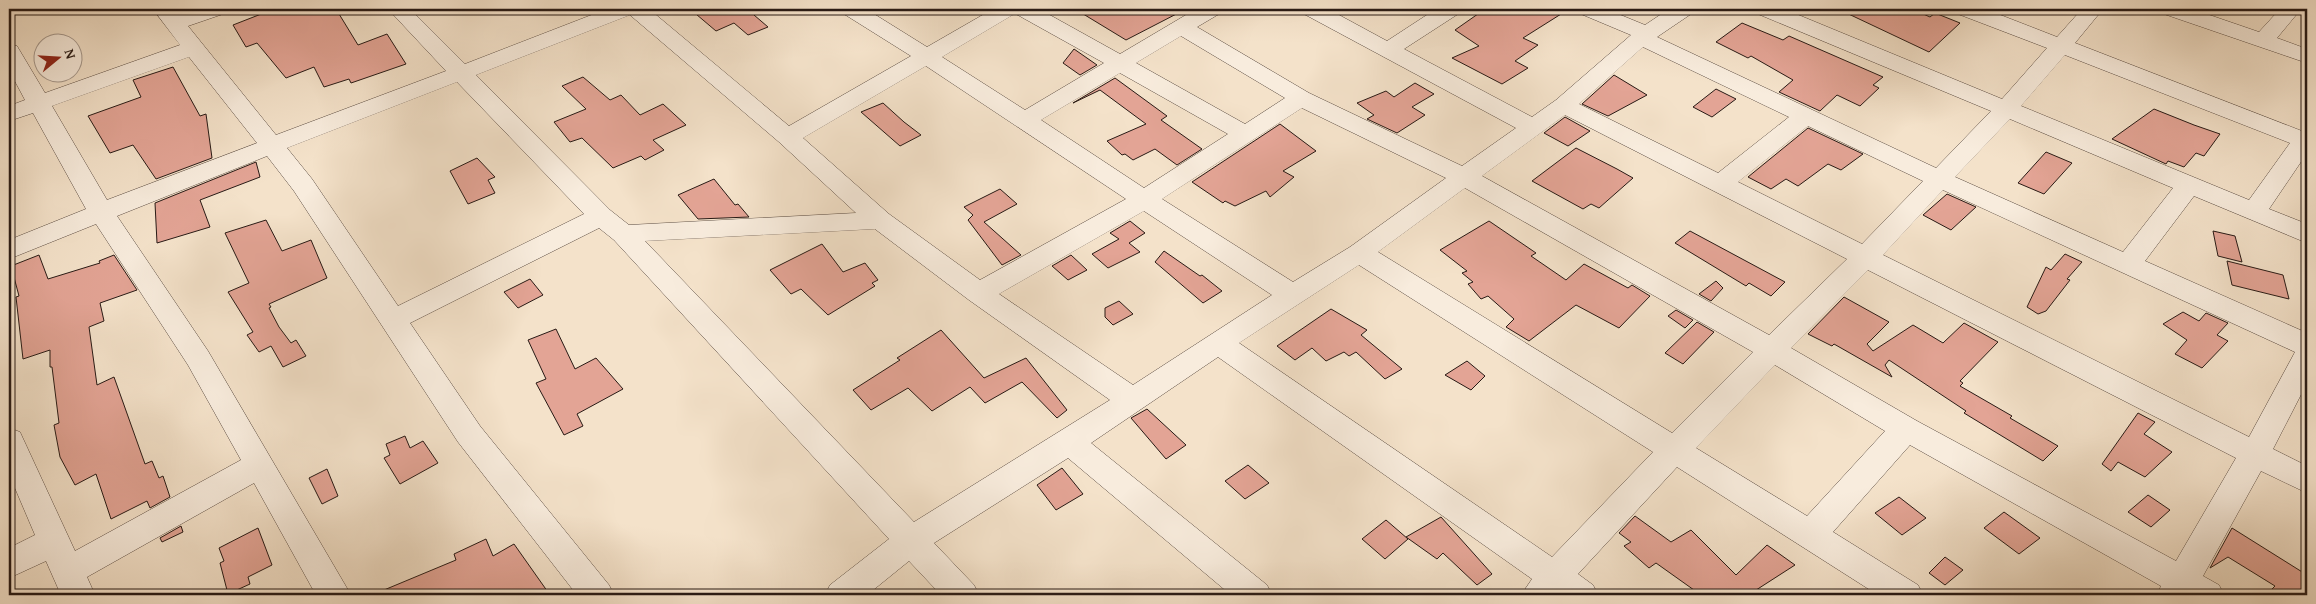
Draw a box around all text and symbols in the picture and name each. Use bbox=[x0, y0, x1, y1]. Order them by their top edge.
north arrow bbox=[32, 32, 82, 82]
text: N bbox=[59, 46, 82, 62]

